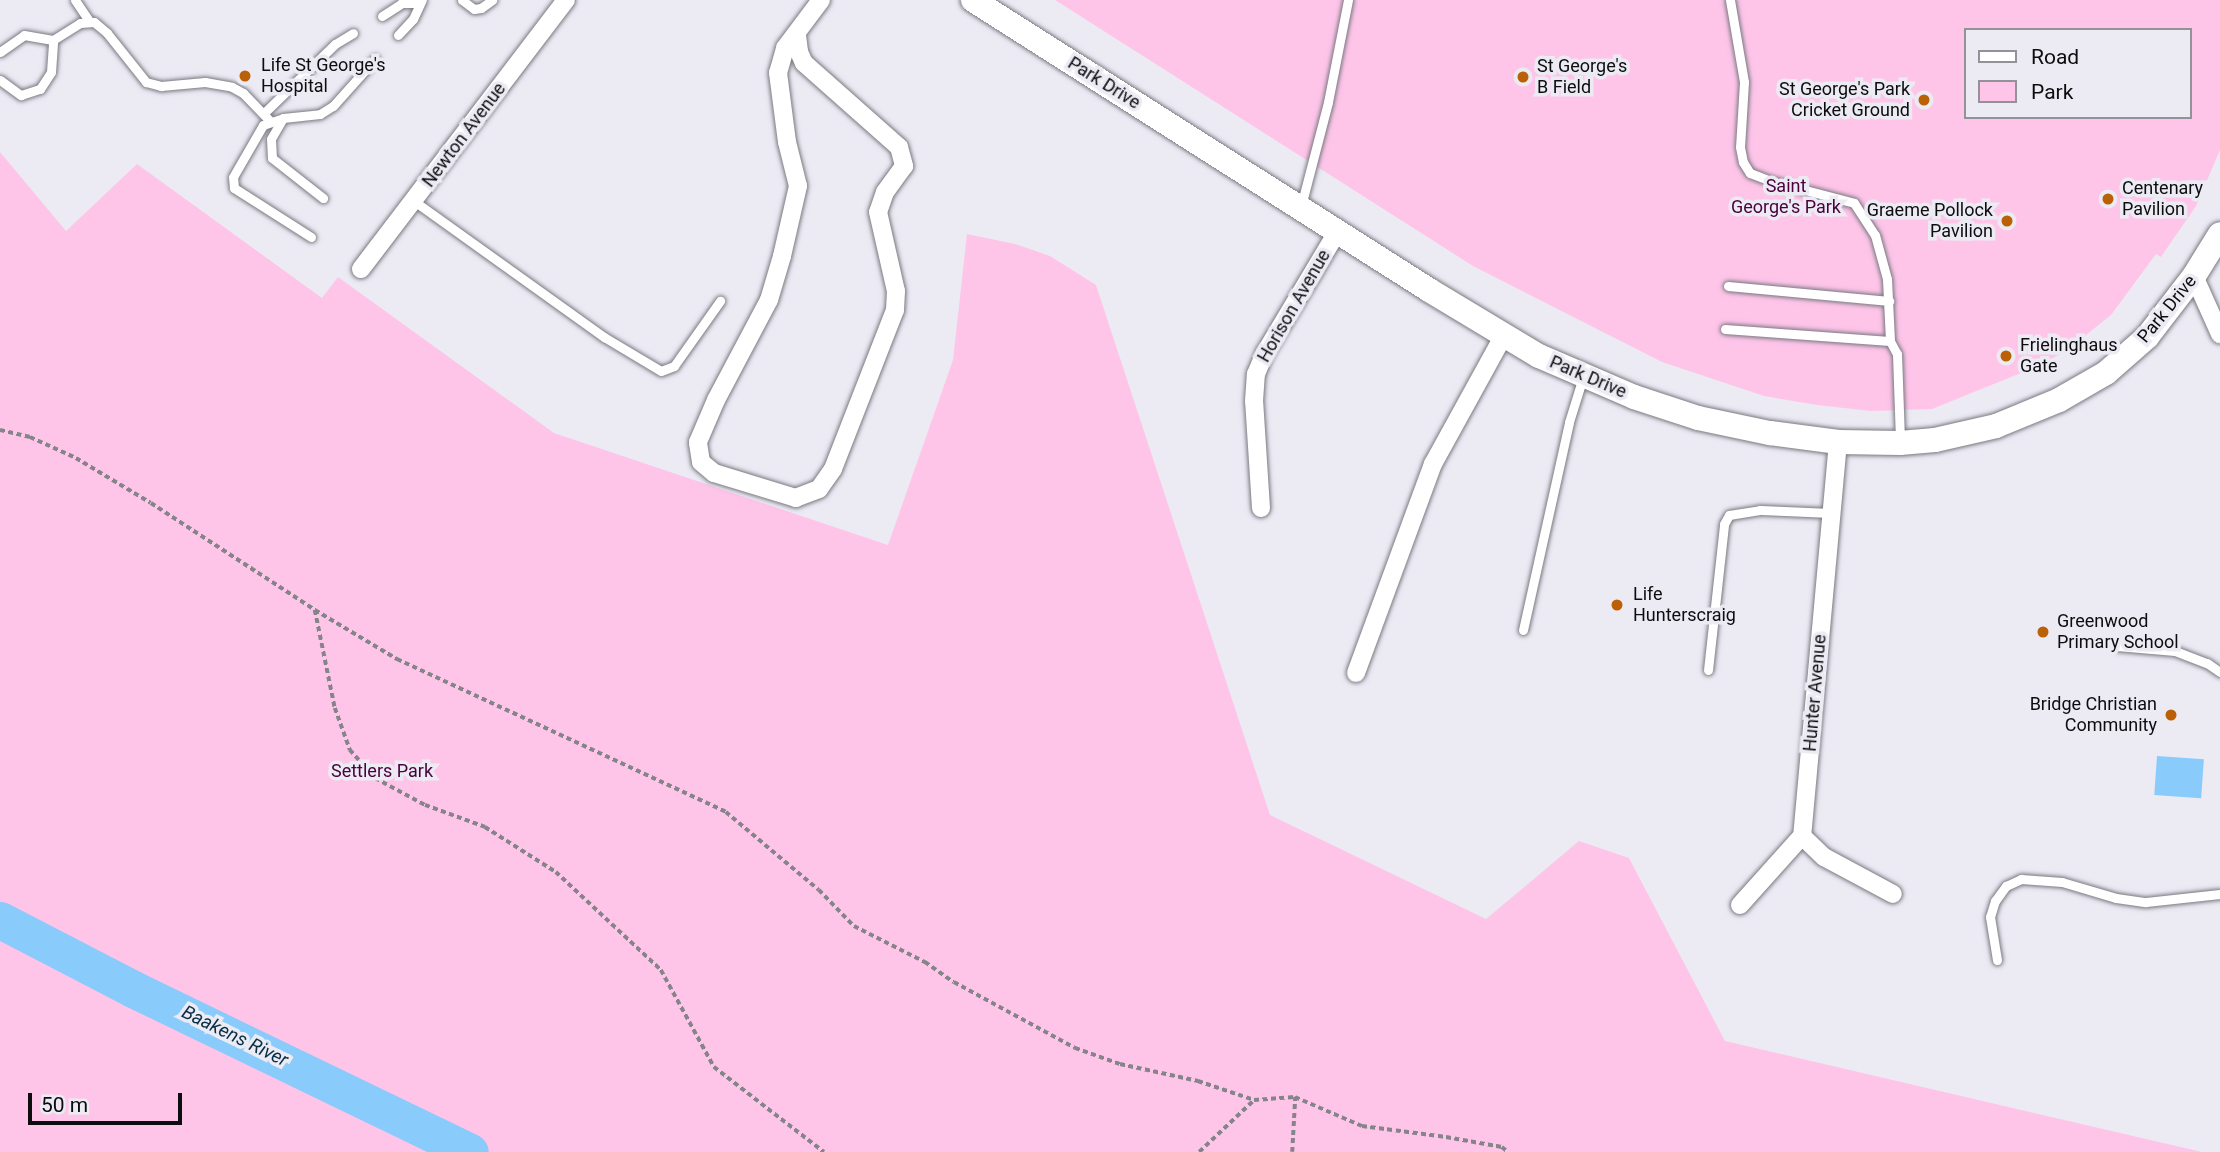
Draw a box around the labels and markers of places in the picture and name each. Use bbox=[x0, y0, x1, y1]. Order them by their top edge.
place label: Life St George's Hospital bbox=[261, 55, 385, 98]
place label: St George's B Field bbox=[1537, 56, 1627, 98]
marker: Life St George's Hospital bbox=[235, 66, 255, 86]
marker: St George's B Field bbox=[1515, 69, 1531, 85]
place label: St George's Park Cricket Ground bbox=[1779, 79, 1910, 122]
marker: St George's Park Cricket Ground bbox=[1916, 92, 1932, 108]
place label: Centenary Pavilion bbox=[2122, 178, 2203, 220]
marker: Centenary Pavilion bbox=[2100, 191, 2116, 207]
place label: Graeme Pollock Pavilion bbox=[1867, 200, 1993, 242]
marker: Graeme Pollock Pavilion bbox=[1999, 213, 2015, 229]
place label: Frielinghaus Gate bbox=[2020, 335, 2117, 378]
marker: Frielinghaus Gate bbox=[1998, 348, 2014, 364]
place label: Life Hunterscraig bbox=[1633, 584, 1736, 626]
marker: Life Hunterscraig bbox=[1607, 595, 1627, 615]
place label: Greenwood Primary School bbox=[2057, 611, 2179, 654]
marker: Greenwood Primary School bbox=[2035, 624, 2051, 640]
place label: Bridge Christian Community bbox=[2030, 694, 2157, 736]
marker: Bridge Christian Community bbox=[2163, 707, 2179, 723]

